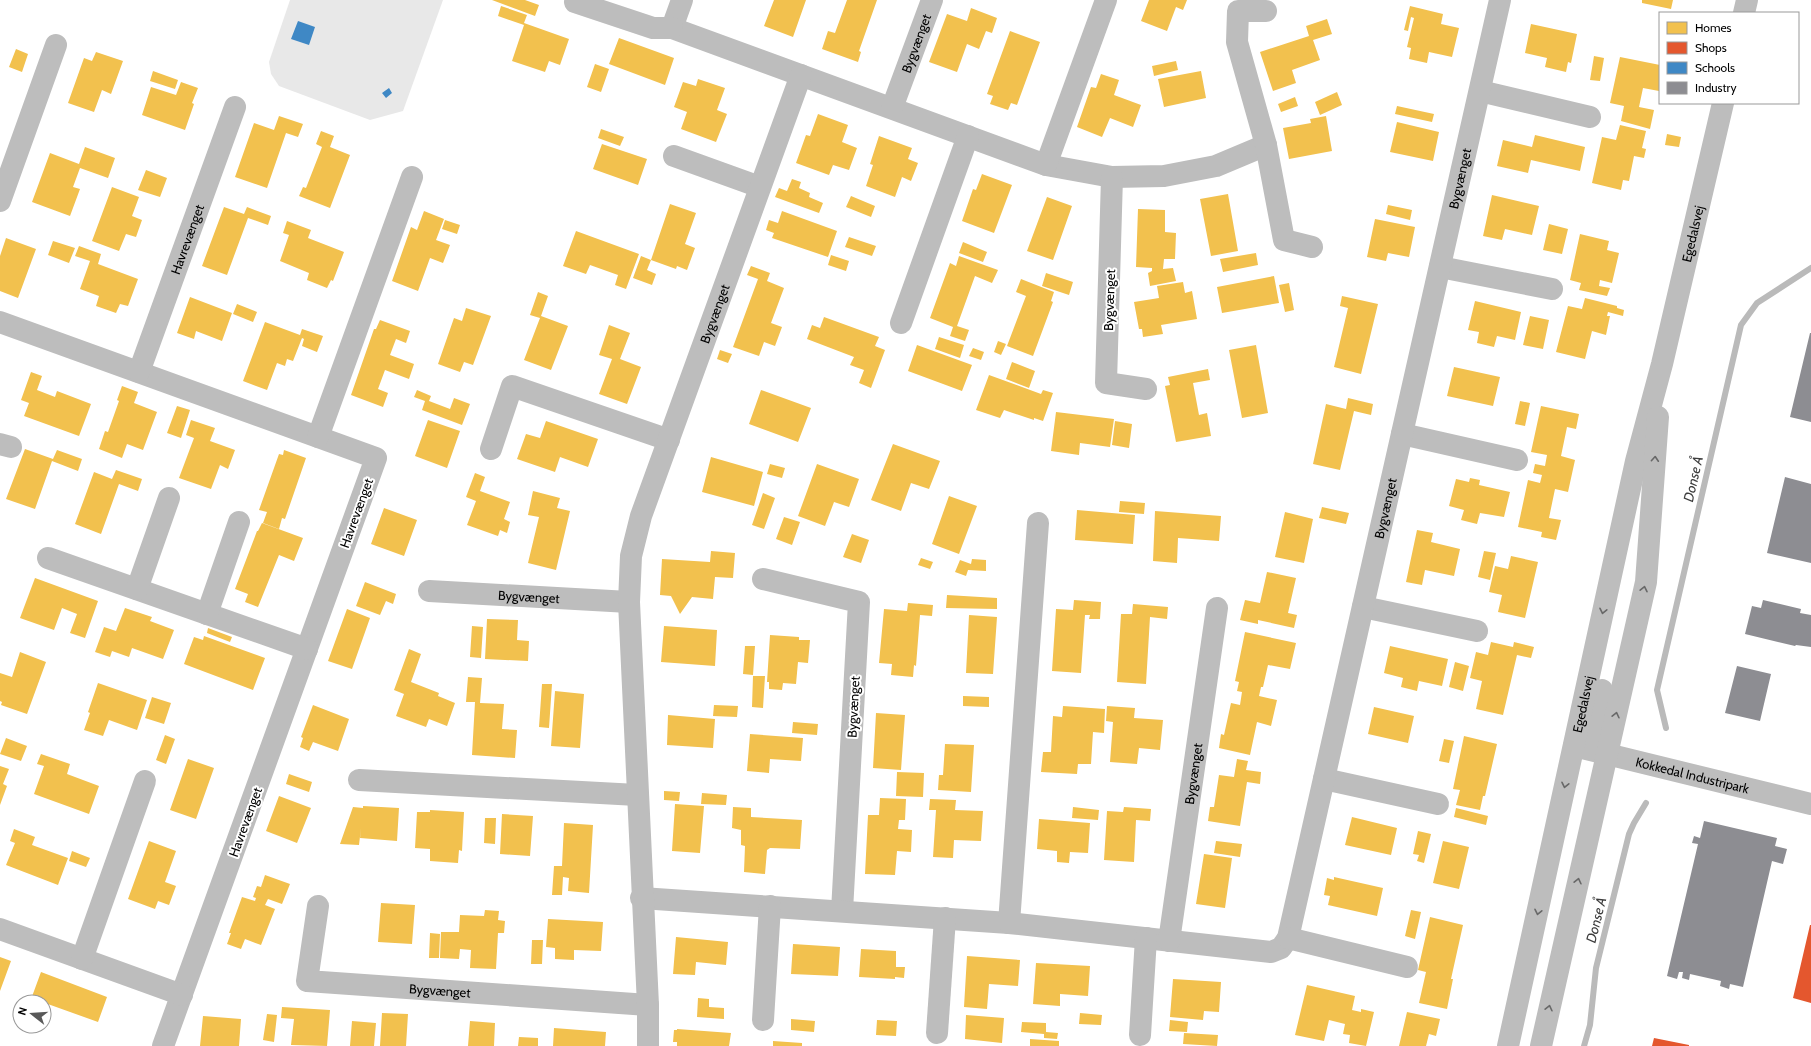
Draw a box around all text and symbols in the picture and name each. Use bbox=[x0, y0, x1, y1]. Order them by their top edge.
street label: Bygvænget bbox=[898, 11, 934, 75]
legend bbox=[1659, 12, 1799, 104]
text: Homes bbox=[1695, 20, 1732, 35]
text: Shops bbox=[1695, 40, 1727, 55]
text: Schools bbox=[1695, 60, 1735, 75]
text: Industry bbox=[1695, 80, 1736, 95]
street label: Bygvænget bbox=[1445, 146, 1474, 210]
street label: Havrevænget bbox=[167, 202, 207, 277]
street label: Egedalsvej bbox=[1678, 204, 1708, 264]
street label: Bygvænget bbox=[1100, 268, 1118, 331]
street label: Bygvænget bbox=[696, 281, 733, 345]
water label: Donse Å bbox=[1679, 454, 1707, 504]
one-way arrow bbox=[1650, 456, 1659, 462]
street label: Havrevænget bbox=[336, 475, 376, 550]
street label: Bygvænget bbox=[1371, 476, 1400, 540]
one-way arrow bbox=[1640, 585, 1648, 592]
street label: Bygvænget bbox=[498, 587, 561, 606]
one-way arrow bbox=[1600, 608, 1608, 614]
street label: Egedalsvej bbox=[1569, 674, 1598, 734]
street label: Bygvænget bbox=[843, 675, 863, 738]
one-way arrow bbox=[1611, 712, 1619, 719]
street label: Bygvænget bbox=[1181, 741, 1206, 805]
street label: Kokkedal Industripark bbox=[1634, 753, 1751, 797]
one-way arrow bbox=[1562, 781, 1570, 788]
street label: Havrevænget bbox=[225, 784, 265, 859]
one-way arrow bbox=[1574, 878, 1582, 884]
water label: Donse Å bbox=[1582, 895, 1610, 945]
one-way arrow bbox=[1534, 908, 1542, 915]
street label: Bygvænget bbox=[408, 980, 472, 1001]
north arrow bbox=[12, 994, 52, 1034]
text: N bbox=[15, 1005, 30, 1017]
one-way arrow bbox=[1545, 1005, 1553, 1011]

